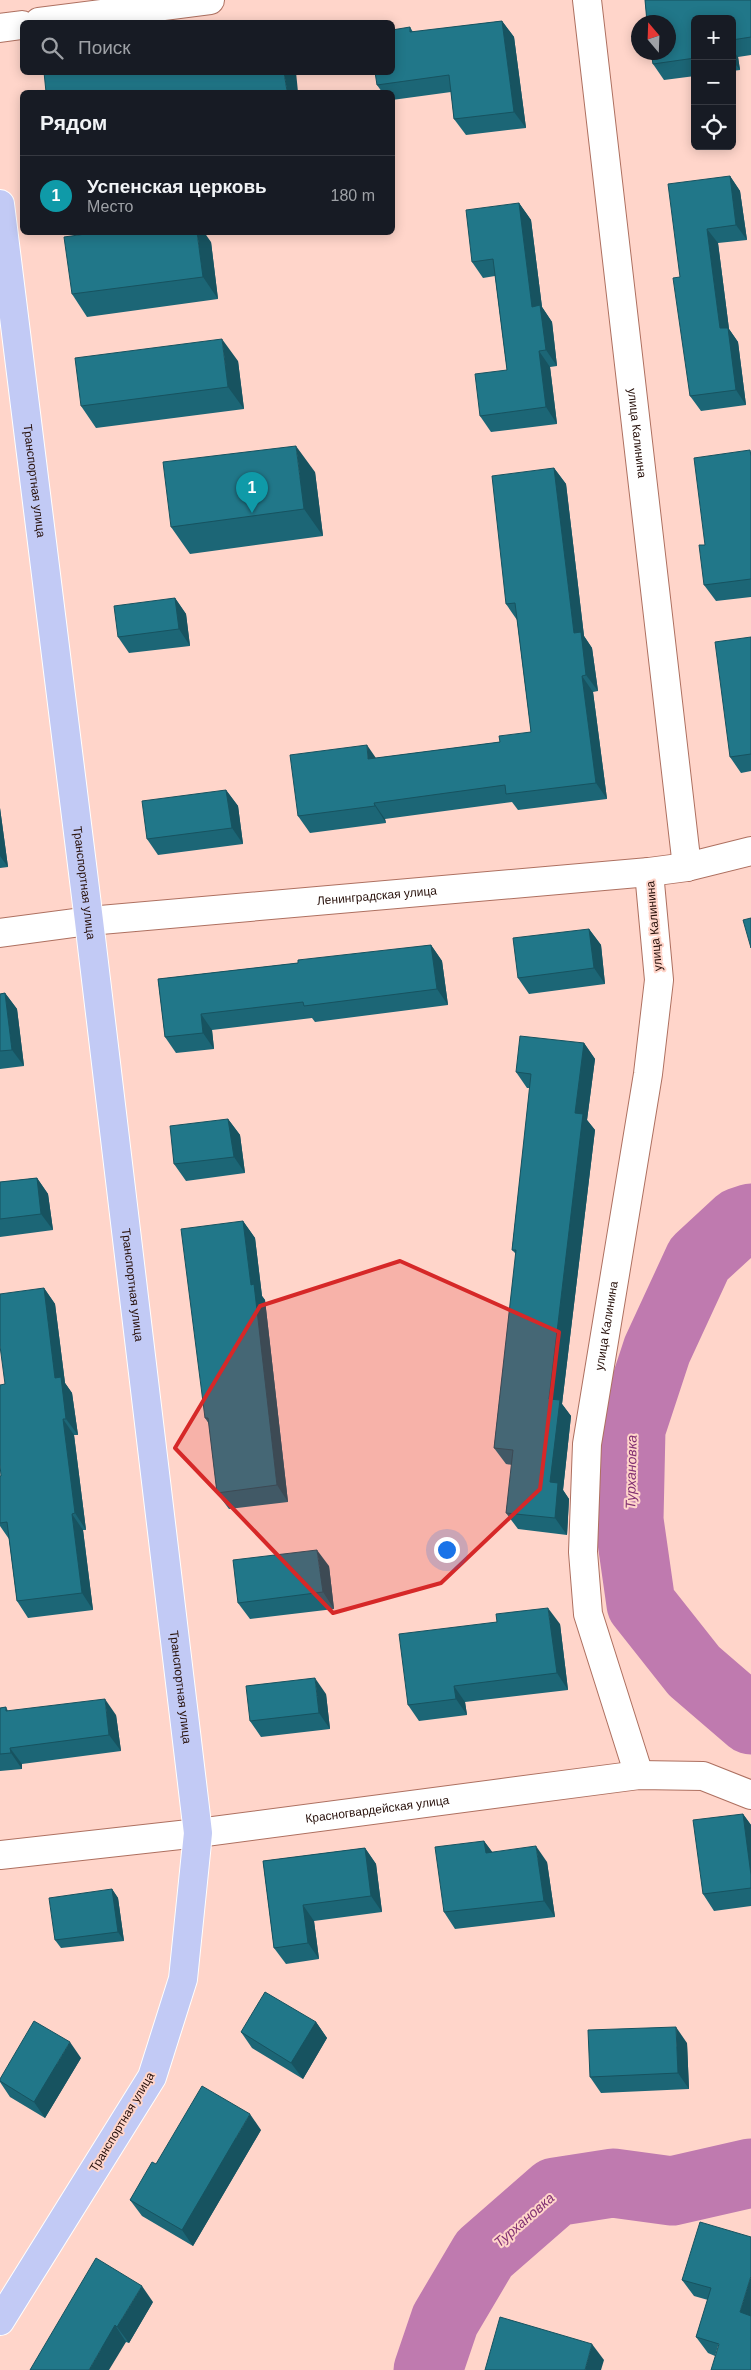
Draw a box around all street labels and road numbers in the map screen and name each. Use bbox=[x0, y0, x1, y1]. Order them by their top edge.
street label: улица Калинина bbox=[625, 387, 649, 479]
street label: Транспортная улица bbox=[20, 423, 48, 539]
street label: Транспортная улица bbox=[70, 825, 98, 940]
street label: улица Калинина bbox=[643, 880, 665, 972]
street label: Ленинградская улица bbox=[316, 884, 438, 908]
street label: Транспортная улица bbox=[119, 1227, 146, 1343]
street label: улица Калинина bbox=[592, 1280, 621, 1372]
street label: Транспортная улица bbox=[167, 1630, 194, 1745]
street label: Красногвардейская улица bbox=[304, 1793, 450, 1826]
street label: Транспортная улица bbox=[87, 2069, 157, 2174]

